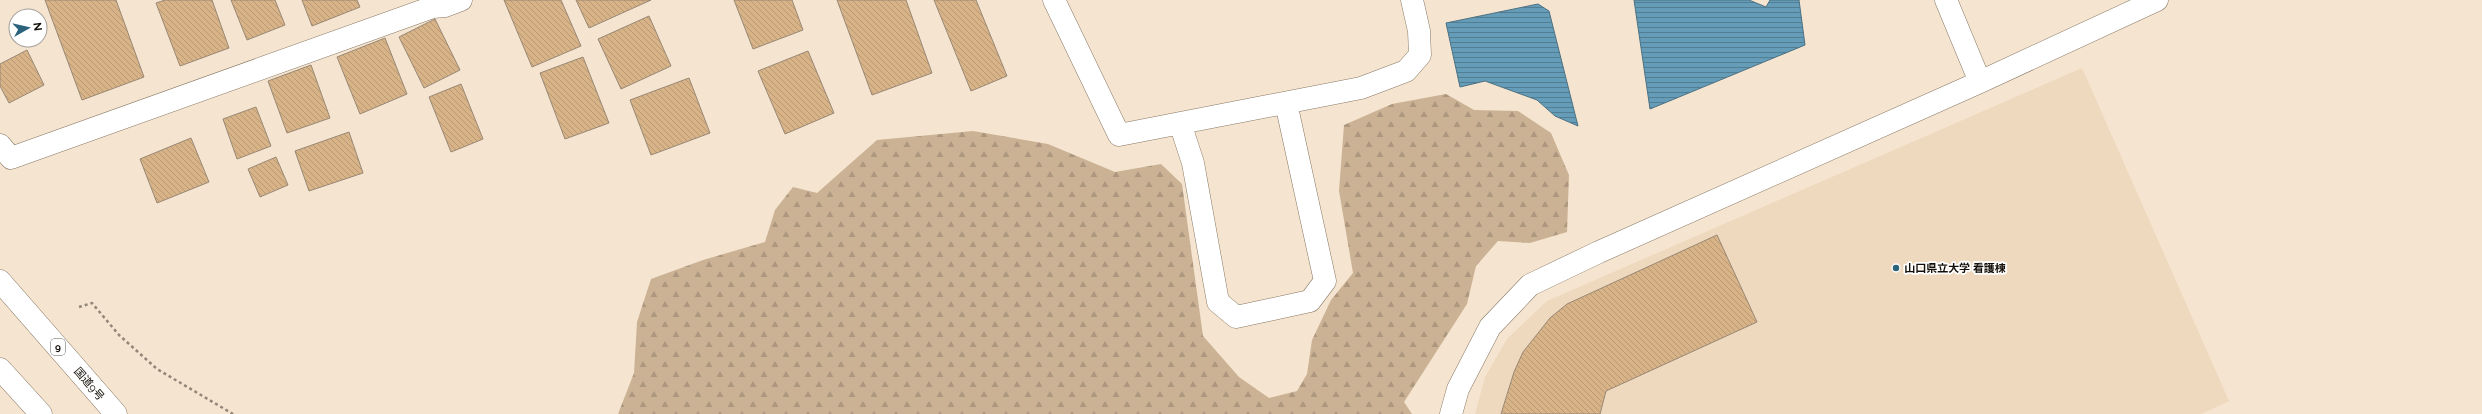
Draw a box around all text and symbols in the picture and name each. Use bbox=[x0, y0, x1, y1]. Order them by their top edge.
north arrow bbox=[8, 8, 48, 48]
text: N bbox=[30, 22, 44, 32]
place label: 山口県立大学 看護棟 bbox=[1904, 262, 2006, 275]
marker: 山口県立大学 看護棟 bbox=[1891, 263, 1901, 273]
road number: 9 bbox=[51, 339, 65, 355]
street label: 国道9号 bbox=[71, 365, 107, 403]

